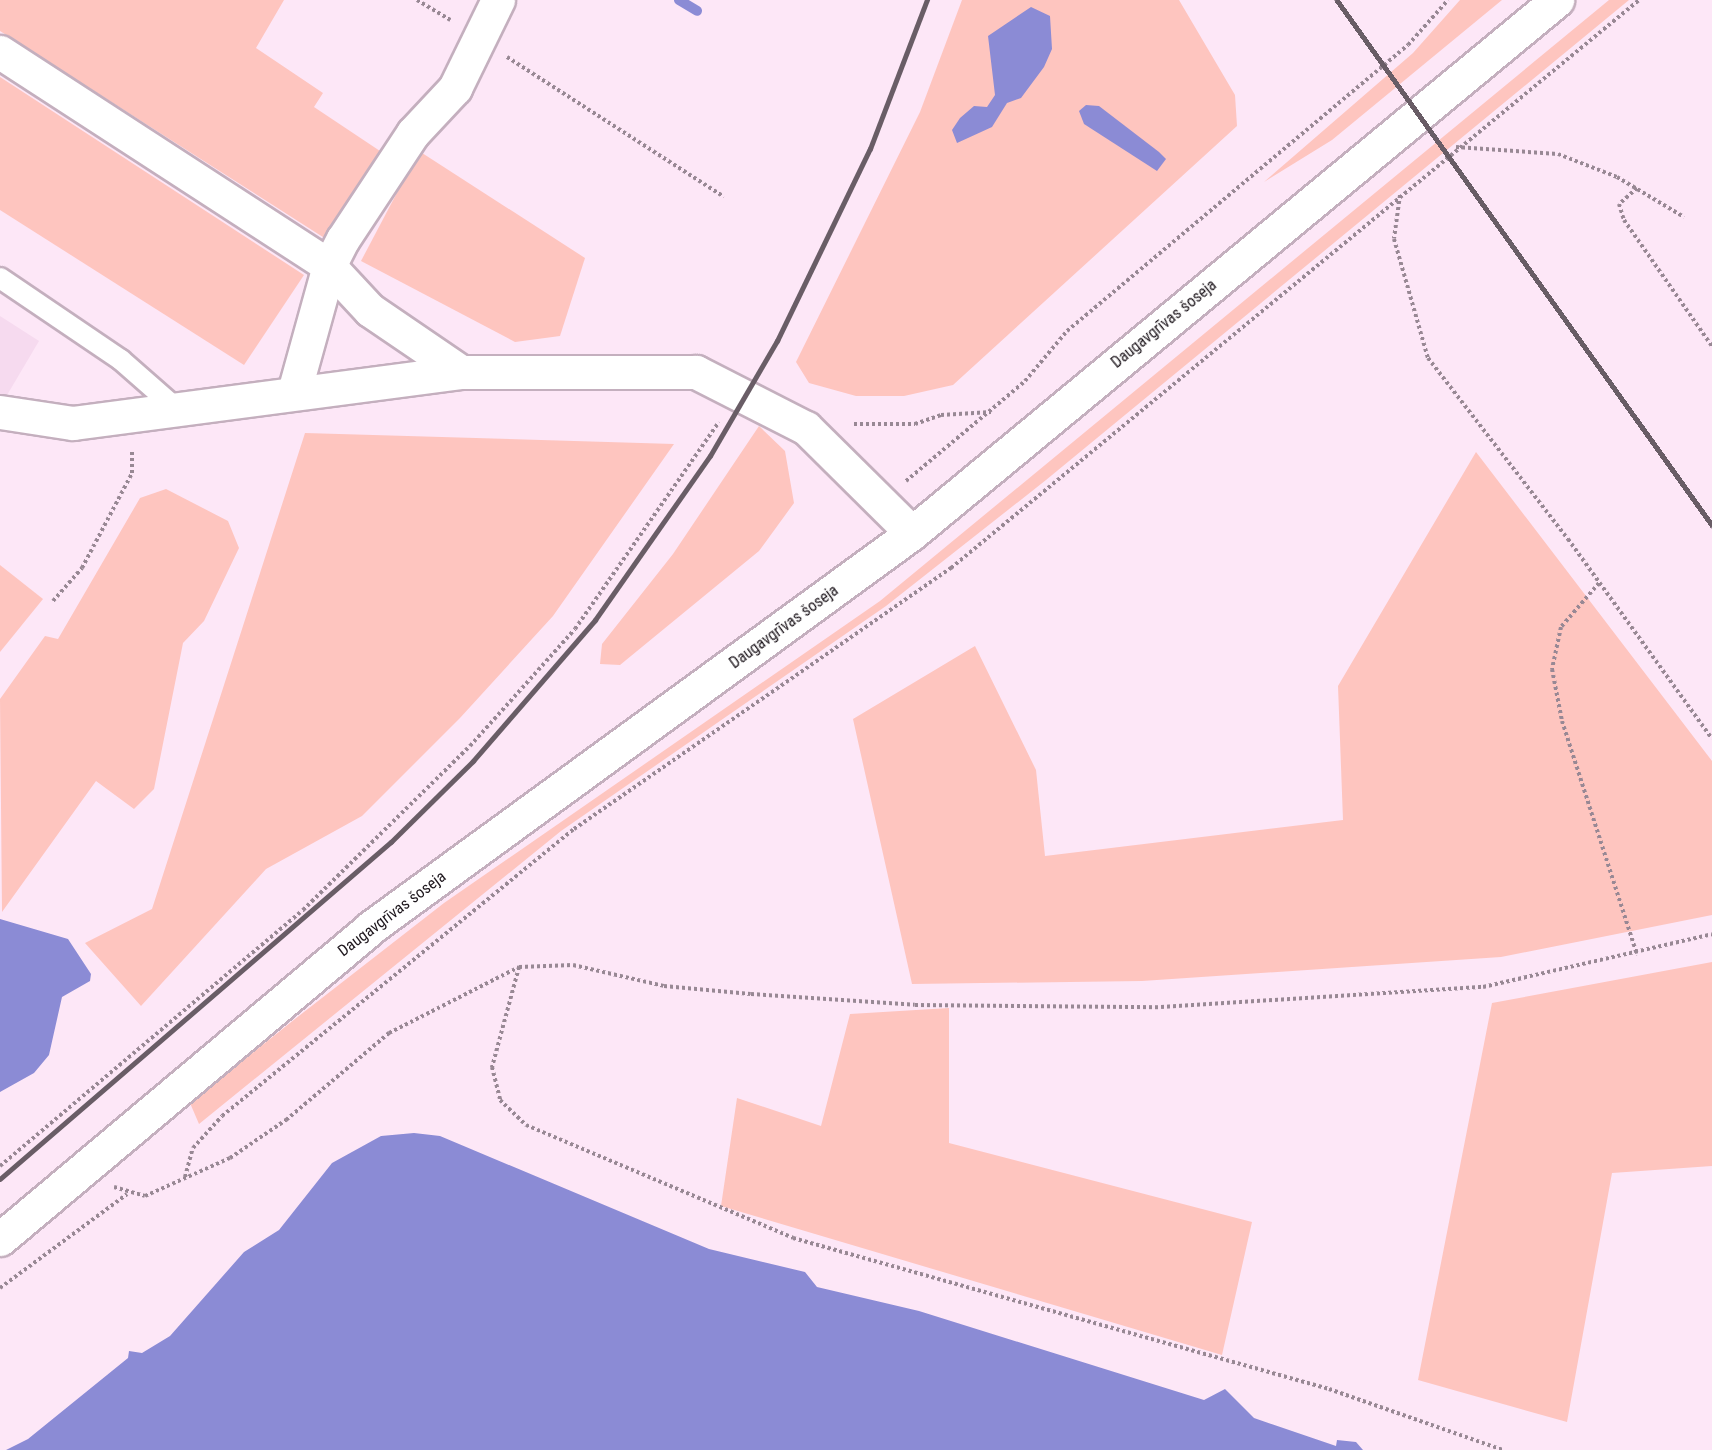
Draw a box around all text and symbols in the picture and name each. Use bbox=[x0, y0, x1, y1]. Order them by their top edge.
street label: Daugavgrīvas šoseja bbox=[1107, 276, 1221, 372]
street label: Daugavgrīvas šoseja bbox=[726, 581, 842, 673]
street label: Daugavgrīvas šoseja bbox=[334, 867, 450, 961]

